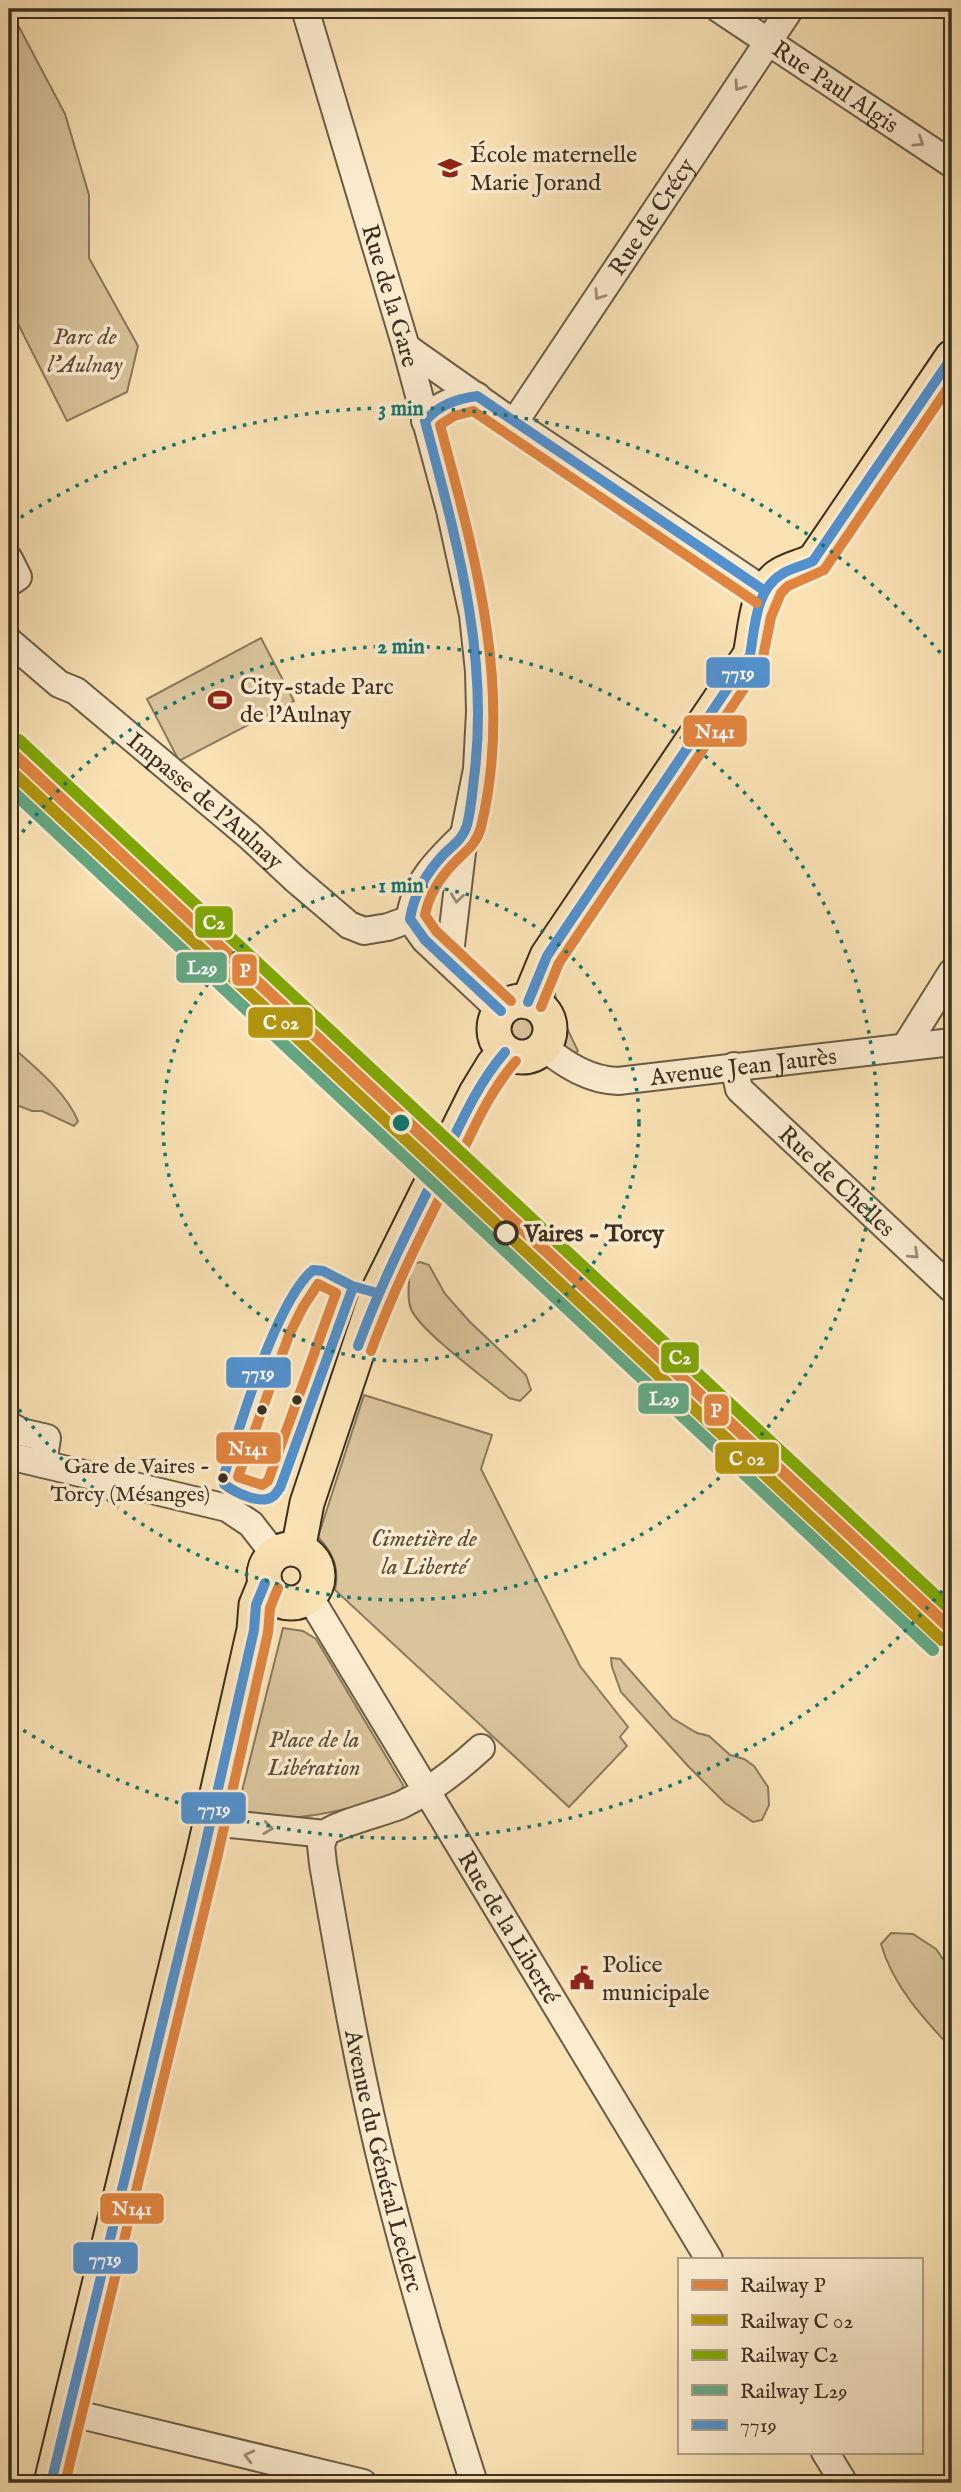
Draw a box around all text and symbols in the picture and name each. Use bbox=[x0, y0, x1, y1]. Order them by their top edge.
street label: Rue Paul Algis bbox=[765, 34, 904, 141]
one-way arrow bbox=[735, 78, 747, 91]
one-way arrow bbox=[911, 133, 924, 146]
place label: École maternelle Marie Jorand bbox=[470, 140, 637, 199]
street label: Rue de Crécy bbox=[602, 153, 703, 282]
school or university icon: École maternelle Marie Jorand bbox=[436, 154, 464, 182]
street label: Rue de la Gare bbox=[353, 221, 425, 371]
one-way arrow bbox=[594, 288, 607, 301]
park label: Parc de l'Aulnay bbox=[48, 322, 123, 381]
text: 3 min bbox=[378, 396, 424, 423]
text: 2 min bbox=[377, 634, 425, 661]
line badge: 7719 bbox=[705, 656, 771, 689]
text: 7719 bbox=[721, 662, 755, 686]
place label: City-stade Parc de l'Aulnay bbox=[240, 672, 394, 731]
sports icon: City-stade Parc de l'Aulnay bbox=[206, 686, 234, 714]
line badge: N141 bbox=[682, 714, 748, 748]
text: N141 bbox=[694, 721, 735, 745]
street label: Impasse de l'Aulnay bbox=[120, 726, 290, 877]
text: 1 min bbox=[378, 873, 424, 900]
one-way arrow bbox=[449, 893, 464, 904]
line badge: C2 bbox=[194, 905, 234, 939]
text: C2 bbox=[203, 912, 225, 936]
line badge: L29 bbox=[175, 951, 228, 984]
line badge: P bbox=[231, 953, 258, 987]
text: L29 bbox=[187, 957, 217, 981]
text: P bbox=[240, 960, 251, 984]
line badge: C 02 bbox=[247, 1006, 314, 1039]
text: C 02 bbox=[263, 1012, 299, 1036]
street label: Avenue Jean Jaurès bbox=[648, 1042, 838, 1094]
centre of rings bbox=[389, 1111, 413, 1135]
street label: Rue de Chelles bbox=[771, 1120, 901, 1245]
place label: Vaires - Torcy bbox=[523, 1219, 665, 1250]
marker: Vaires - Torcy bbox=[494, 1221, 518, 1245]
one-way arrow bbox=[906, 1246, 919, 1259]
line badge: C2 bbox=[660, 1341, 700, 1374]
text: C2 bbox=[669, 1347, 691, 1371]
line badge: 7719 bbox=[225, 1356, 292, 1389]
text: 7719 bbox=[241, 1362, 275, 1386]
line badge: L29 bbox=[637, 1382, 690, 1415]
text: L29 bbox=[649, 1388, 679, 1412]
unlabelled marker bbox=[290, 1393, 304, 1407]
line badge: P bbox=[703, 1393, 730, 1427]
text: P bbox=[711, 1400, 722, 1424]
unlabelled marker bbox=[255, 1403, 269, 1417]
line badge: N141 bbox=[215, 1431, 282, 1465]
text: N141 bbox=[227, 1438, 268, 1462]
line badge: C 02 bbox=[714, 1441, 780, 1475]
text: C 02 bbox=[729, 1448, 765, 1472]
place label: Gare de Vaires - Torcy (Mésanges) bbox=[50, 1453, 210, 1509]
marker: Gare de Vaires - Torcy (Mésanges) bbox=[216, 1471, 230, 1485]
park label: Cimetière de la Liberté bbox=[371, 1524, 477, 1583]
park label: Place de la Libération bbox=[266, 1725, 361, 1784]
line badge: 7719 bbox=[180, 1791, 247, 1825]
text: 7719 bbox=[197, 1798, 231, 1822]
one-way arrow bbox=[262, 1820, 274, 1835]
street label: Rue de la Liberté bbox=[450, 1846, 566, 2010]
place label: Police municipale bbox=[602, 1950, 709, 2009]
public building icon: Police municipale bbox=[568, 1964, 596, 1992]
street label: Avenue du Général Leclerc bbox=[336, 2026, 429, 2296]
line badge: N141 bbox=[99, 2192, 165, 2225]
text: N141 bbox=[111, 2198, 152, 2222]
line badge: 7719 bbox=[72, 2241, 139, 2275]
text: 7719 bbox=[88, 2248, 122, 2272]
legend bbox=[678, 2258, 922, 2454]
text: Railway P bbox=[740, 2273, 826, 2300]
text: Railway C 02 bbox=[740, 2309, 853, 2336]
text: Railway C2 bbox=[740, 2343, 838, 2370]
text: Railway L29 bbox=[740, 2379, 847, 2406]
text: 7719 bbox=[740, 2413, 777, 2440]
one-way arrow bbox=[243, 2450, 255, 2464]

